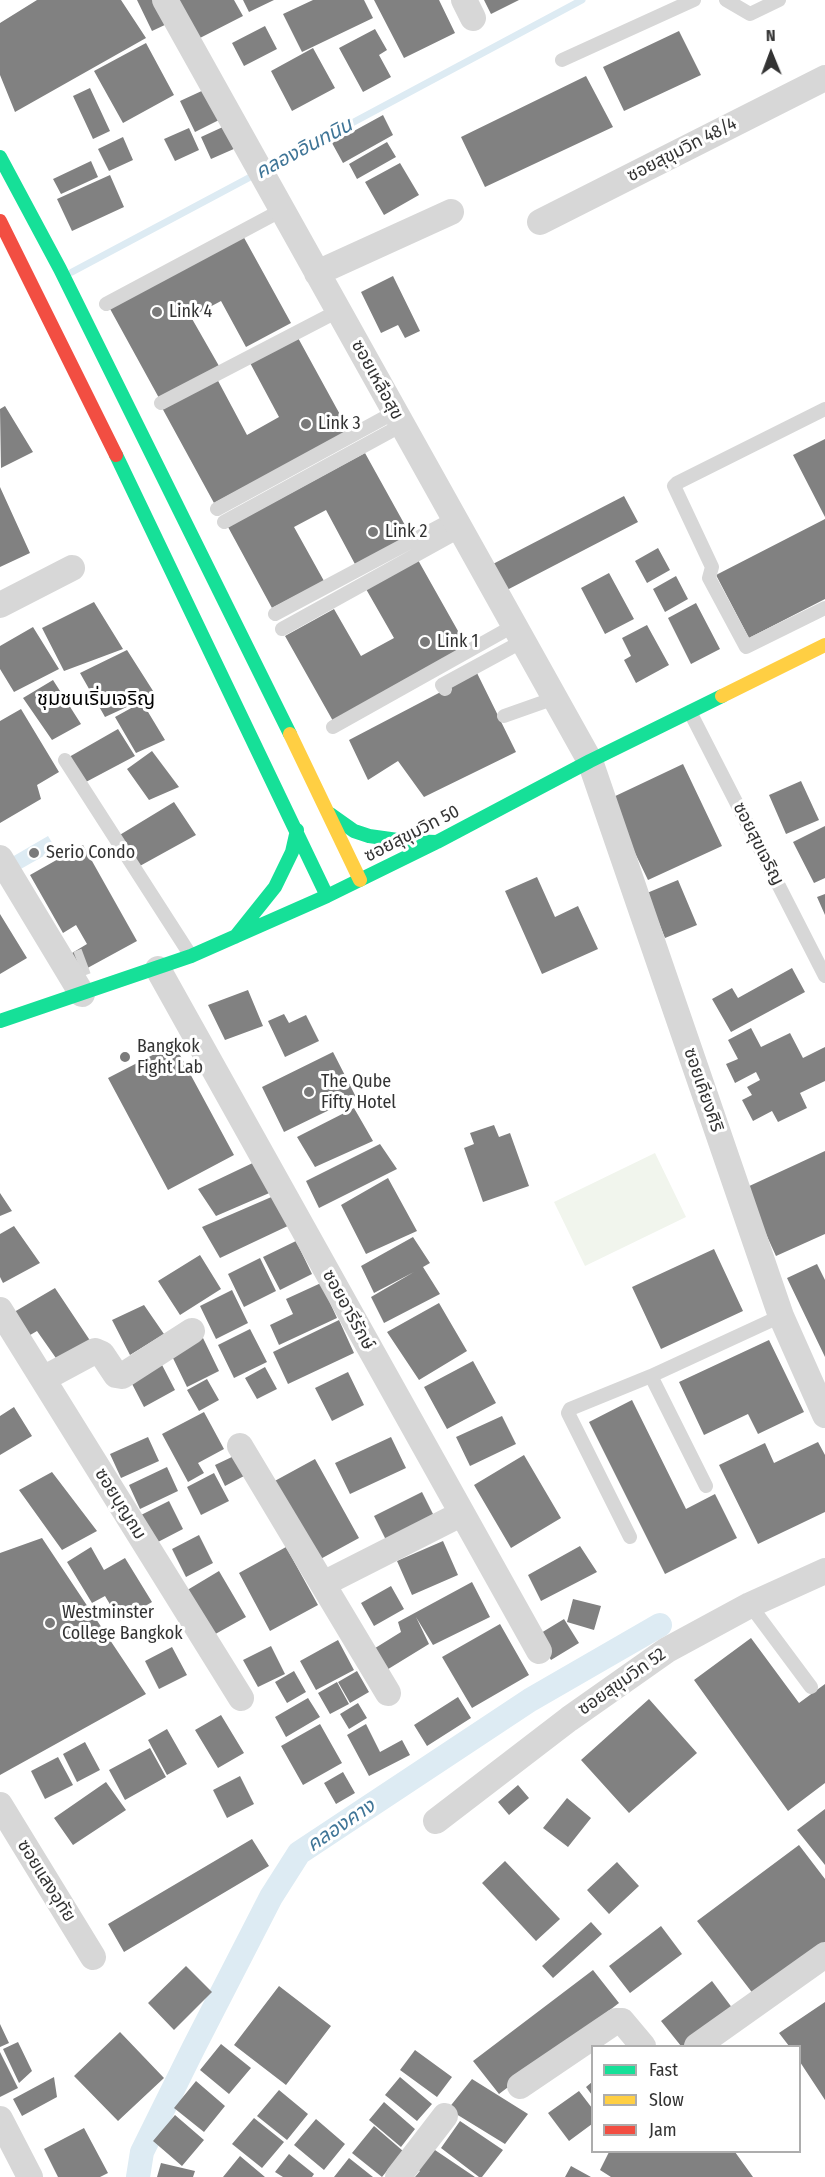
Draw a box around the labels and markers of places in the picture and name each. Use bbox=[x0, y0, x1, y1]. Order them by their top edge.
place label: Link 4 bbox=[169, 301, 212, 323]
marker: Link 4 bbox=[150, 305, 164, 319]
place label: Link 3 bbox=[318, 413, 361, 435]
marker: Link 3 bbox=[299, 417, 313, 431]
place label: Link 2 bbox=[385, 521, 428, 543]
marker: Link 2 bbox=[366, 525, 380, 539]
place label: Link 1 bbox=[437, 631, 479, 653]
marker: Link 1 bbox=[418, 635, 432, 649]
place label: Serio Condo bbox=[46, 842, 135, 864]
marker: Serio Condo bbox=[27, 846, 41, 860]
place label: Bangkok Fight Lab bbox=[137, 1036, 203, 1078]
marker: Bangkok Fight Lab bbox=[118, 1050, 132, 1064]
place label: The Qube Fifty Hotel bbox=[321, 1071, 396, 1114]
marker: The Qube Fifty Hotel bbox=[302, 1085, 316, 1099]
place label: Westminster College Bangkok bbox=[62, 1602, 183, 1644]
marker: Westminster College Bangkok bbox=[43, 1616, 57, 1630]

